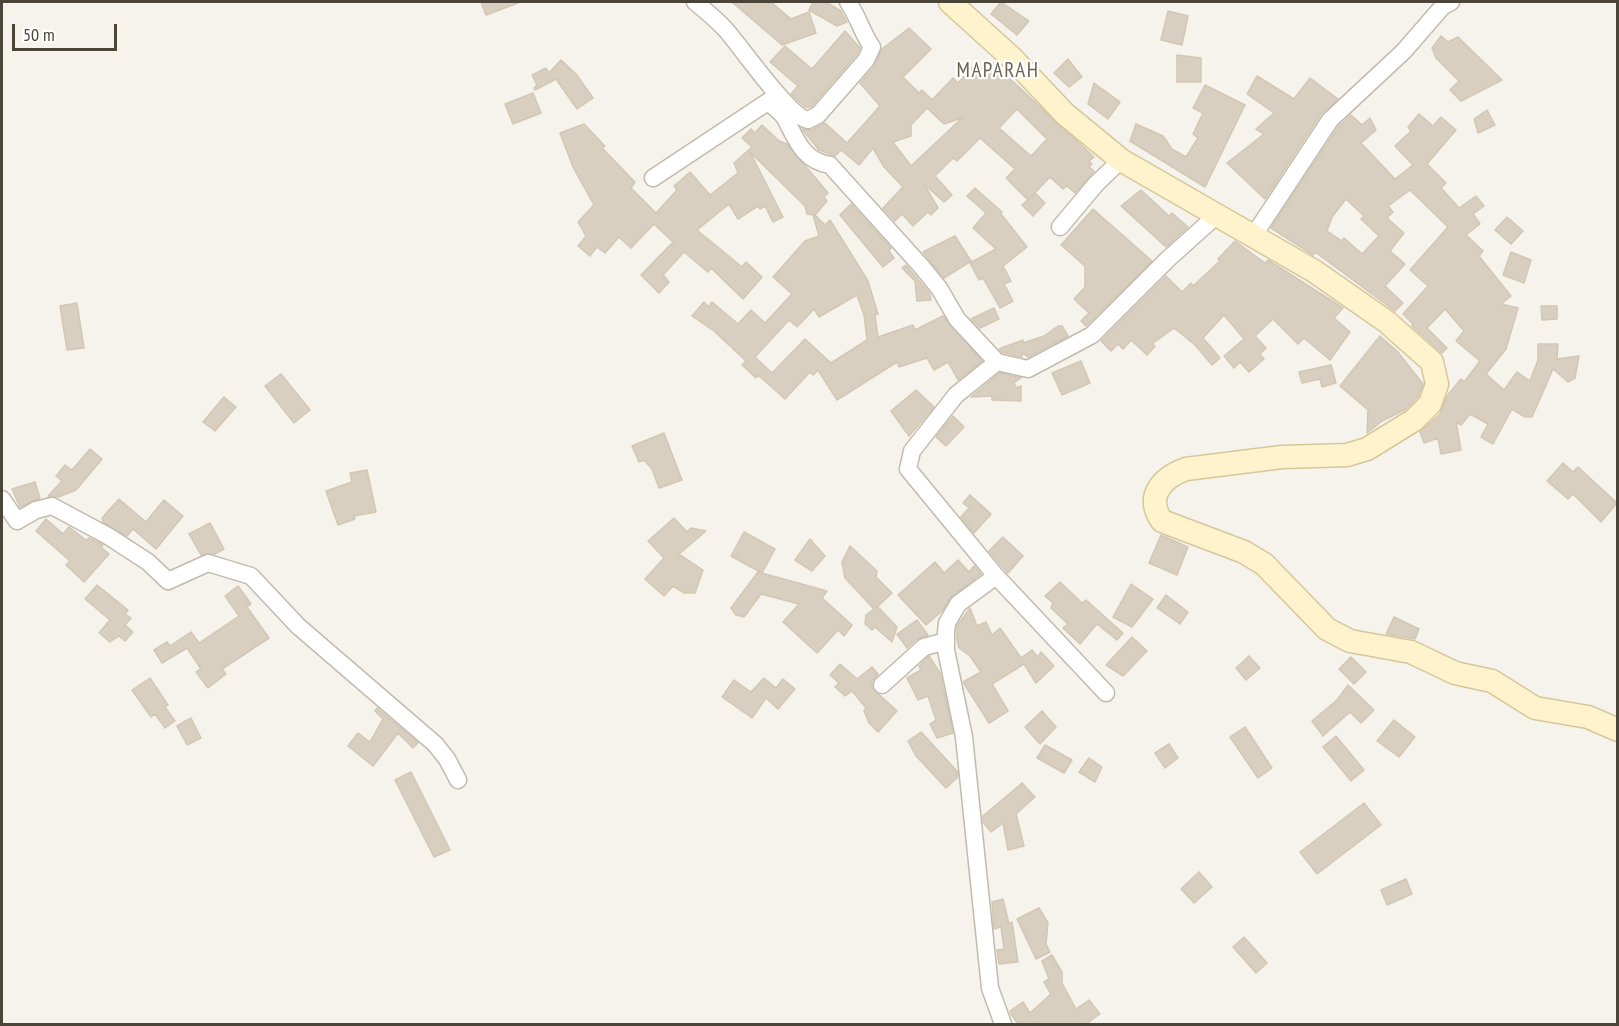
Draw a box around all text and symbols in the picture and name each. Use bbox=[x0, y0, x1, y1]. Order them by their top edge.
scale bar bbox=[15, 12, 120, 50]
text: 50 m bbox=[23, 23, 55, 46]
district label: MAPARAH bbox=[957, 58, 1039, 84]

